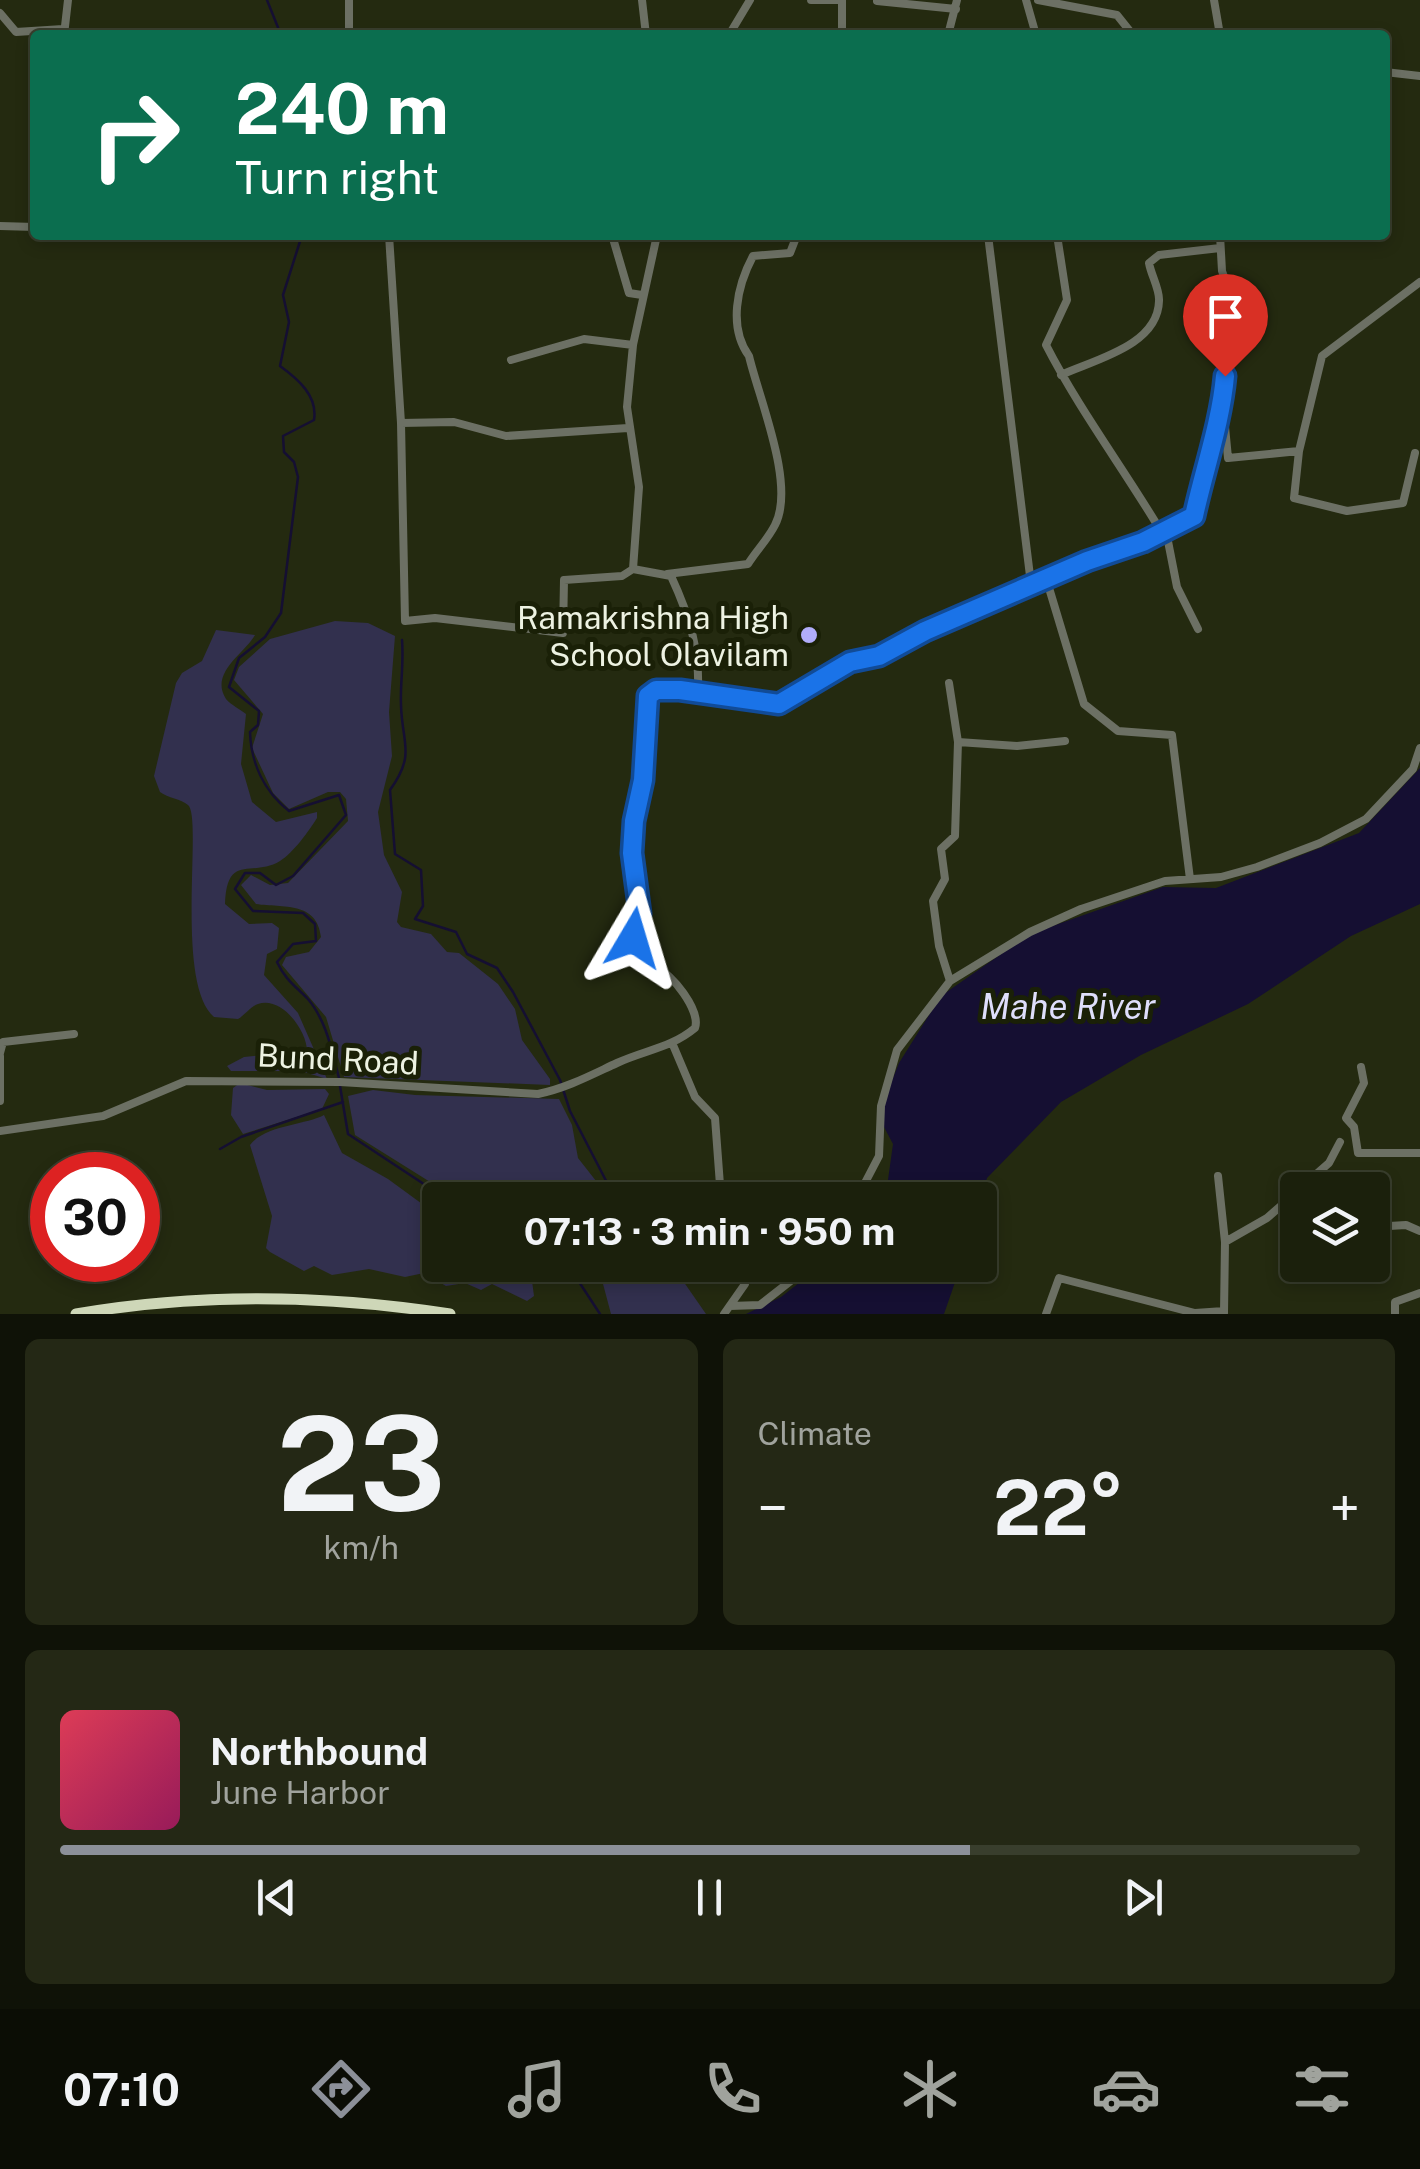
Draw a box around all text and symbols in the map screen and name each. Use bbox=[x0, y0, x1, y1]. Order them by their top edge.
text: 240 m bbox=[235, 67, 449, 150]
icon: right bbox=[70, 70, 200, 200]
text: Turn right bbox=[235, 151, 439, 204]
pin bbox=[1183, 274, 1268, 377]
icon: arrive bbox=[1198, 289, 1253, 344]
place label: Ramakrishna High School Olavilam bbox=[517, 599, 789, 673]
marker: Ramakrishna High School Olavilam bbox=[798, 624, 820, 646]
position arrow bbox=[581, 886, 685, 990]
water label: Mahe River bbox=[980, 986, 1156, 1027]
street label: Bund Road bbox=[256, 1036, 420, 1082]
speed limit sign: 30 bbox=[30, 1152, 160, 1282]
map controls bbox=[1280, 1172, 1390, 1282]
button: layers bbox=[1280, 1172, 1390, 1282]
text: 07:13 · 3 min · 950 m bbox=[524, 1209, 895, 1254]
text: 23 bbox=[277, 1388, 446, 1540]
text: Climate bbox=[758, 1415, 872, 1452]
text: 22° bbox=[993, 1464, 1124, 1552]
text: − bbox=[758, 1476, 788, 1540]
text: + bbox=[1330, 1476, 1360, 1540]
text: km/h bbox=[324, 1529, 399, 1566]
text: Northbound bbox=[210, 1729, 428, 1774]
text: June Harbor bbox=[210, 1774, 390, 1811]
icon: previous bbox=[249, 1870, 304, 1925]
icon: pause bbox=[682, 1870, 737, 1925]
icon: next bbox=[1116, 1870, 1171, 1925]
icon: directions bbox=[306, 2054, 376, 2124]
icon: music bbox=[502, 2054, 572, 2124]
icon: phone bbox=[698, 2054, 768, 2124]
icon: climate bbox=[895, 2054, 965, 2124]
icon: car bbox=[1091, 2054, 1161, 2124]
icon: filters bbox=[1287, 2054, 1357, 2124]
text: 07:10 bbox=[63, 2063, 180, 2116]

